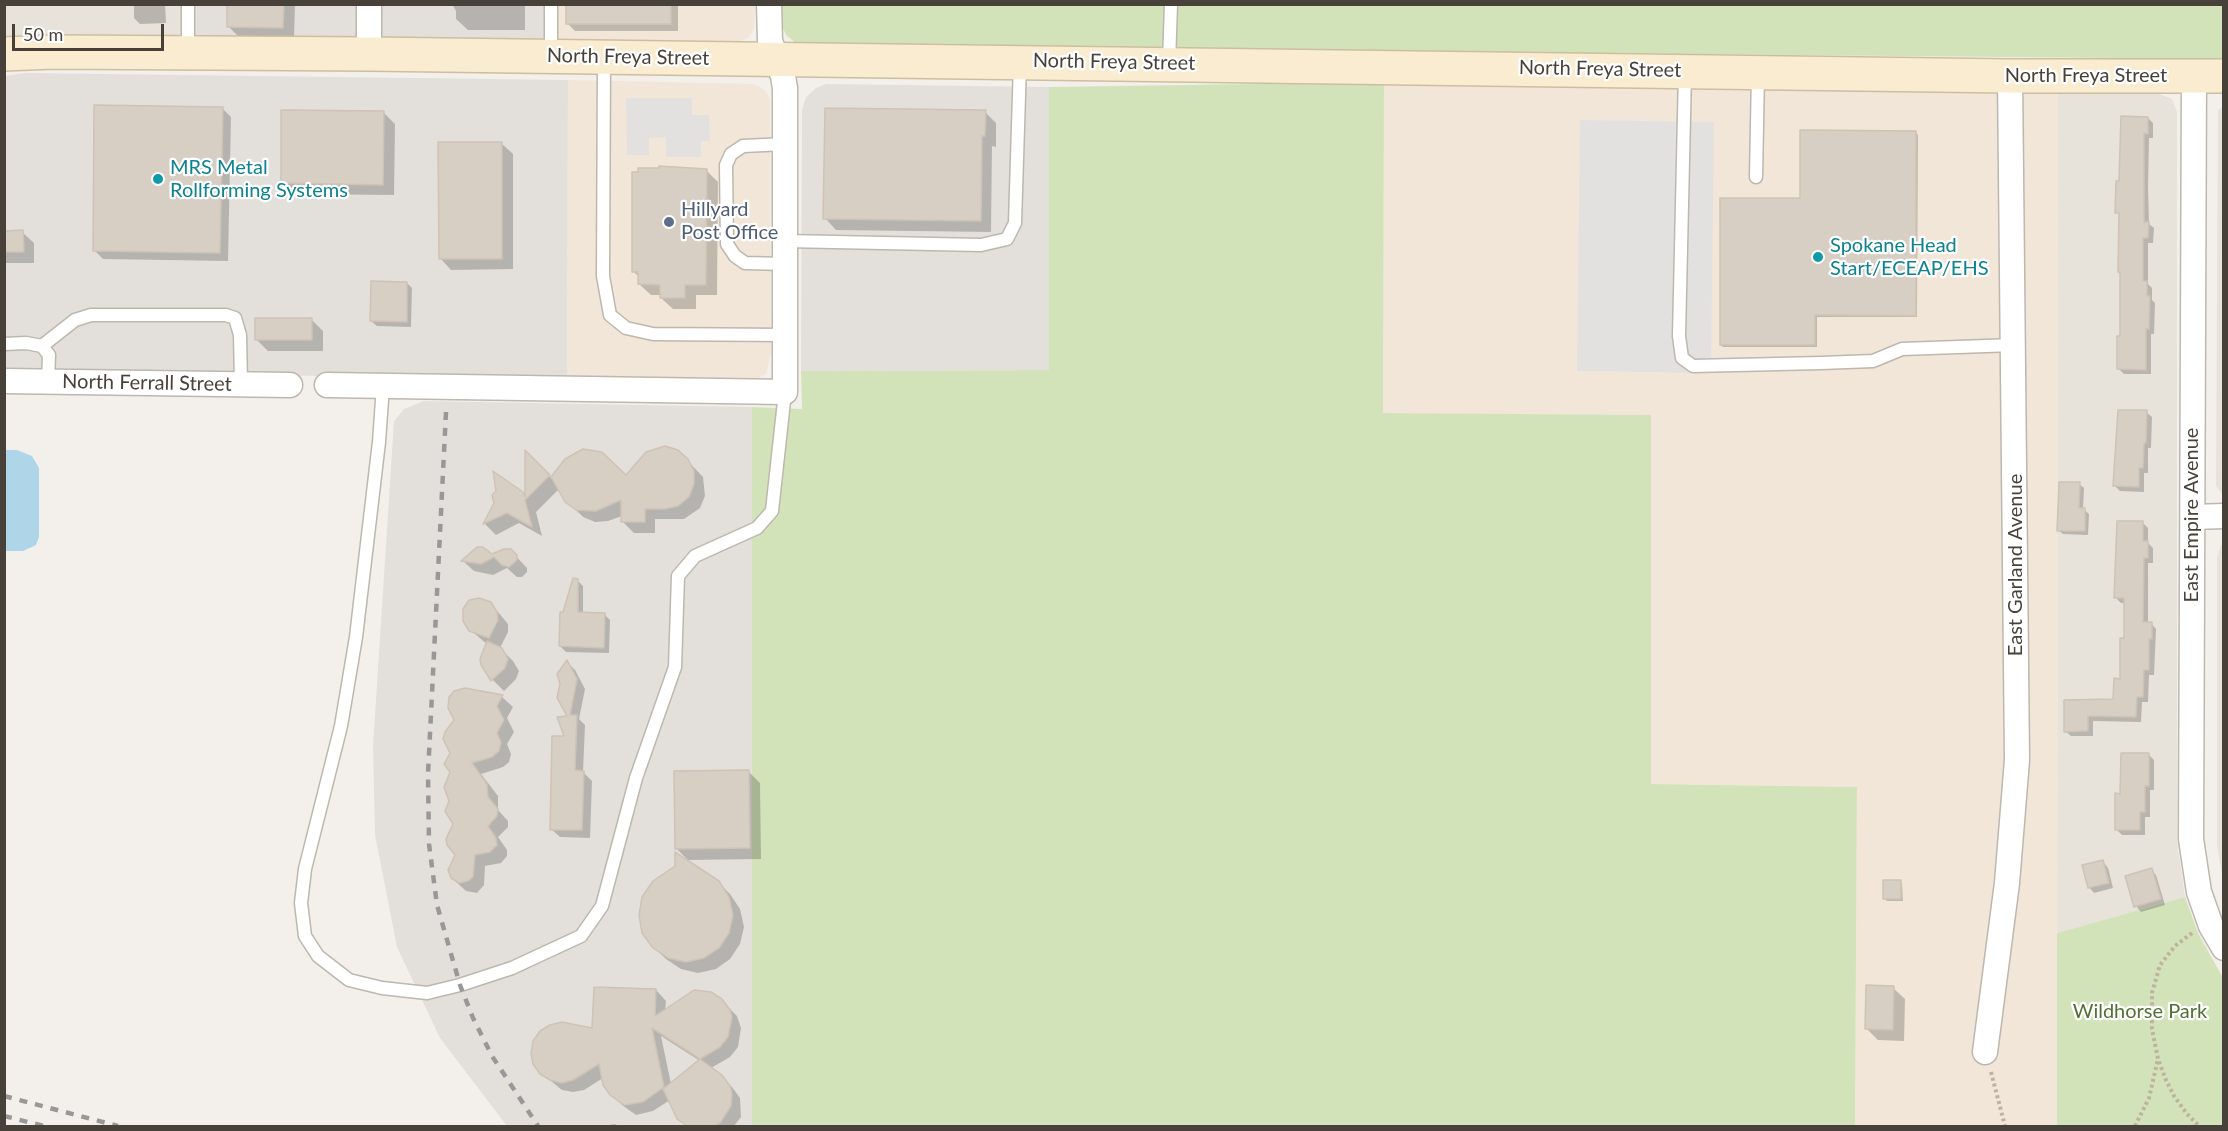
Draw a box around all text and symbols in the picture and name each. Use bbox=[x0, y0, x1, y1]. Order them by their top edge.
scale bar bbox=[15, 12, 166, 50]
text: 50 m bbox=[23, 23, 63, 45]
street label: North Freya Street bbox=[547, 44, 709, 70]
street label: North Freya Street bbox=[1033, 49, 1195, 75]
street label: North Freya Street bbox=[1519, 56, 1681, 82]
street label: North Freya Street bbox=[2005, 64, 2167, 88]
place label: MRS Metal Rollforming Systems bbox=[170, 156, 348, 203]
marker: MRS Metal Rollforming Systems bbox=[151, 172, 165, 186]
place label: Hillyard Post Office bbox=[681, 198, 778, 245]
marker: Hillyard Post Office bbox=[662, 215, 676, 229]
place label: Spokane Head Start/ECEAP/EHS bbox=[1830, 234, 1989, 281]
marker: Spokane Head Start/ECEAP/EHS bbox=[1811, 250, 1825, 264]
street label: North Ferrall Street bbox=[62, 370, 232, 396]
street label: East Empire Avenue bbox=[2180, 428, 2204, 602]
street label: East Garland Avenue bbox=[2004, 474, 2028, 656]
park label: Wildhorse Park bbox=[2073, 1000, 2207, 1024]

